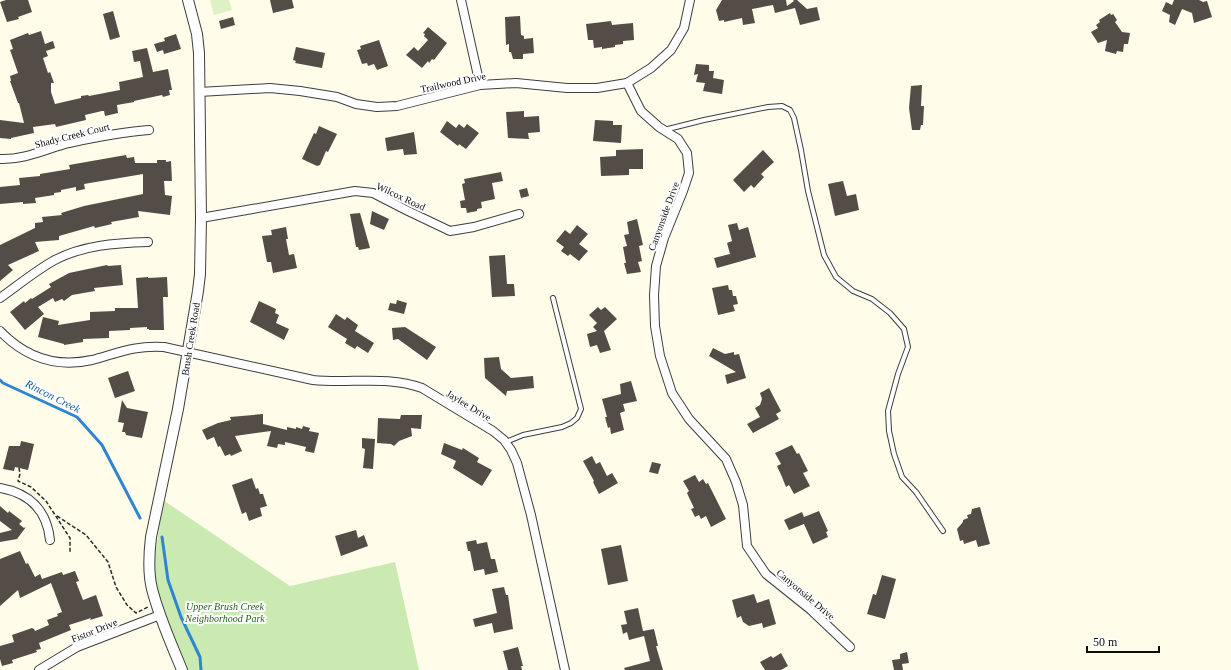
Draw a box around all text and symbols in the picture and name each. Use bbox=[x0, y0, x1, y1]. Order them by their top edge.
street label: Trailwood Drive bbox=[419, 70, 487, 95]
street label: Shady Creek Court bbox=[34, 121, 111, 150]
street label: Wilcox Road bbox=[375, 180, 427, 213]
street label: Canyonside Drive bbox=[646, 180, 681, 252]
street label: Brush Creek Road bbox=[179, 302, 202, 376]
water label: Rincon Creek bbox=[23, 377, 83, 415]
street label: Jaylee Drive bbox=[444, 388, 494, 423]
street label: Canyonside Drive bbox=[774, 567, 837, 622]
park label: Upper Brush Creek Neighborhood Park bbox=[184, 601, 265, 624]
street label: Fistor Drive bbox=[70, 616, 119, 645]
scale bar bbox=[1087, 628, 1159, 654]
text: 50 m bbox=[1093, 635, 1118, 649]

